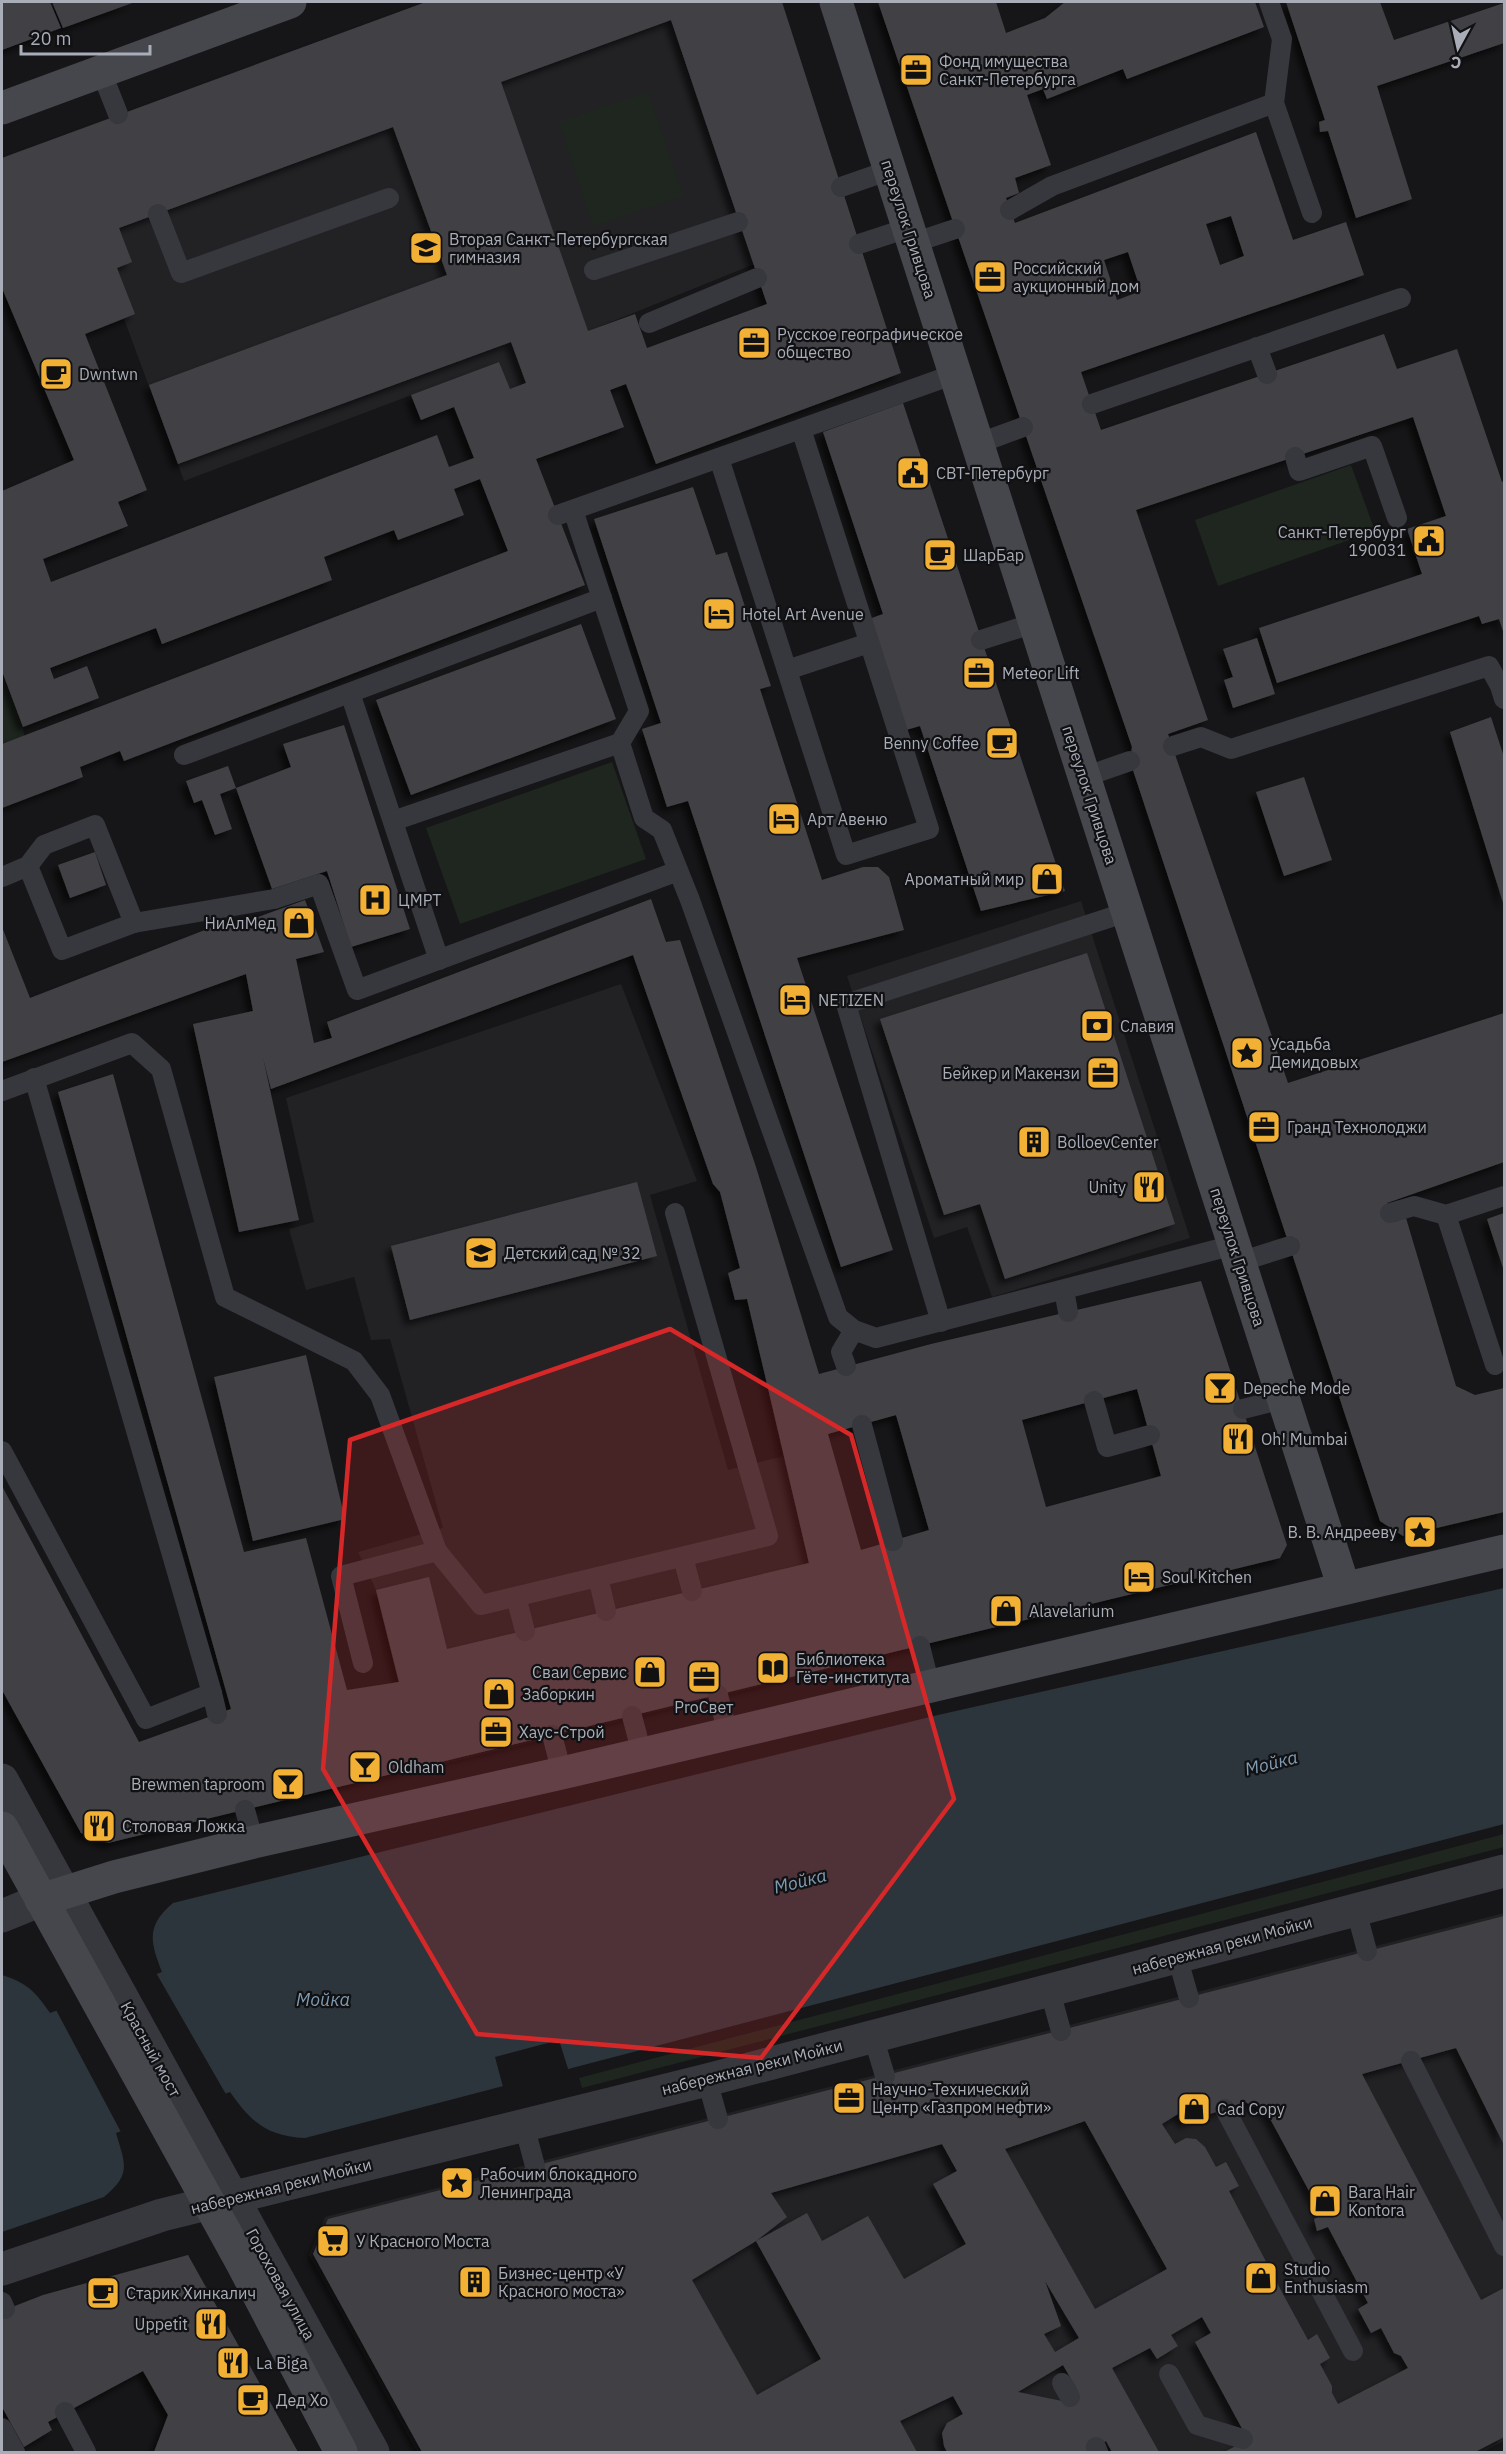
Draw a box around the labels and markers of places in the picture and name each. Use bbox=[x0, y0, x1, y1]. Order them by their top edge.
place label: Фонд имущества Санкт-Петербурга bbox=[939, 51, 1076, 89]
office icon: Фонд имущества Санкт-Петербурга bbox=[898, 52, 934, 88]
place label: Вторая Санкт-Петербургская гимназия bbox=[449, 229, 668, 267]
school or university icon: Вторая Санкт-Петербургская гимназия bbox=[408, 230, 444, 266]
place label: Российский аукционный дом bbox=[1013, 258, 1139, 296]
office icon: Российский аукционный дом bbox=[972, 259, 1008, 295]
place label: Русское географическое общество bbox=[777, 324, 963, 362]
office icon: Русское географическое общество bbox=[736, 325, 772, 361]
cafe icon: Dwntwn bbox=[38, 356, 74, 392]
place label: Dwntwn bbox=[79, 364, 138, 384]
public building icon: СВТ-Петербург bbox=[895, 455, 931, 491]
place label: СВТ-Петербург bbox=[936, 463, 1049, 483]
place label: Санкт-Петербург 190031 bbox=[1278, 522, 1406, 560]
public building icon: Санкт-Петербург 190031 bbox=[1411, 523, 1447, 559]
cafe icon: ШарБар bbox=[922, 537, 958, 573]
place label: ШарБар bbox=[963, 545, 1024, 565]
hotel icon: Hotel Art Avenue bbox=[701, 596, 737, 632]
place label: Hotel Art Avenue bbox=[742, 604, 864, 624]
office icon: Meteor Lift bbox=[961, 655, 997, 691]
place label: Meteor Lift bbox=[1002, 663, 1080, 683]
cafe icon: Benny Coffee bbox=[984, 725, 1020, 761]
place label: Benny Coffee bbox=[883, 733, 979, 753]
hotel icon: Арт Авеню bbox=[766, 801, 802, 837]
place label: Арт Авеню bbox=[807, 809, 888, 829]
shop icon: Ароматный мир bbox=[1029, 861, 1065, 897]
place label: Ароматный мир bbox=[905, 869, 1024, 889]
hospital icon: ЦМРТ bbox=[357, 882, 393, 918]
place label: ЦМРТ bbox=[398, 890, 442, 910]
shop icon: НиАлМед bbox=[281, 905, 317, 941]
place label: НиАлМед bbox=[204, 913, 276, 933]
hotel icon: NETIZEN bbox=[777, 982, 813, 1018]
place label: NETIZEN bbox=[818, 990, 884, 1010]
bank icon: Славия bbox=[1079, 1008, 1115, 1044]
place label: Славия bbox=[1120, 1016, 1174, 1036]
place label: Усадьба Демидовых bbox=[1270, 1034, 1358, 1072]
place icon: Усадьба Демидовых bbox=[1229, 1035, 1265, 1071]
office icon: Бейкер и Макензи bbox=[1085, 1055, 1121, 1091]
place label: Бейкер и Макензи bbox=[942, 1063, 1080, 1083]
office icon: Гранд Технолоджи bbox=[1246, 1109, 1282, 1145]
place label: Гранд Технолоджи bbox=[1287, 1117, 1427, 1137]
building icon: BolloevCenter bbox=[1016, 1124, 1052, 1160]
place label: BolloevCenter bbox=[1057, 1132, 1159, 1152]
restaurant icon: Unity bbox=[1131, 1169, 1167, 1205]
place label: Unity bbox=[1088, 1177, 1126, 1197]
school or university icon: Детский сад № 32 bbox=[463, 1235, 499, 1271]
place label: Детский сад № 32 bbox=[504, 1243, 641, 1263]
bar icon: Depeche Mode bbox=[1202, 1370, 1238, 1406]
place label: Depeche Mode bbox=[1243, 1378, 1351, 1398]
restaurant icon: Oh! Mumbai bbox=[1220, 1421, 1256, 1457]
place label: Oh! Mumbai bbox=[1261, 1429, 1348, 1449]
place icon: В. В. Андрееву bbox=[1402, 1514, 1438, 1550]
place label: В. В. Андрееву bbox=[1287, 1522, 1397, 1542]
hotel icon: Soul Kitchen bbox=[1121, 1559, 1157, 1595]
place label: Soul Kitchen bbox=[1162, 1567, 1252, 1587]
shop icon: Alavelarium bbox=[988, 1593, 1024, 1629]
place label: Alavelarium bbox=[1029, 1601, 1114, 1621]
place label: Библиотека Гёте-института bbox=[796, 1649, 910, 1687]
library icon: Библиотека Гёте-института bbox=[755, 1650, 791, 1686]
shop icon: Сваи Сервис bbox=[632, 1654, 668, 1690]
office icon: ProСвет bbox=[686, 1659, 722, 1695]
place label: Сваи Сервис bbox=[532, 1662, 627, 1682]
shop icon: Заборкин bbox=[481, 1676, 517, 1712]
place label: Заборкин bbox=[522, 1684, 595, 1704]
place label: ProСвет bbox=[674, 1697, 734, 1717]
office icon: Хаус-Строй bbox=[478, 1714, 514, 1750]
place label: Хаус-Строй bbox=[519, 1722, 605, 1742]
bar icon: Oldham bbox=[347, 1749, 383, 1785]
place label: Oldham bbox=[388, 1757, 445, 1777]
bar icon: Brewmen taproom bbox=[270, 1766, 306, 1802]
place label: Brewmen taproom bbox=[131, 1774, 265, 1794]
restaurant icon: Столовая Ложка bbox=[81, 1808, 117, 1844]
place label: Столовая Ложка bbox=[122, 1816, 246, 1836]
place label: Научно-Технический Центр «Газпром нефти» bbox=[872, 2079, 1051, 2117]
office icon: Научно-Технический Центр «Газпром нефти» bbox=[831, 2080, 867, 2116]
shop icon: Cad Copy bbox=[1176, 2091, 1212, 2127]
place label: Cad Copy bbox=[1217, 2099, 1285, 2119]
place label: Рабочим блокадного Ленинграда bbox=[480, 2164, 637, 2202]
place icon: Рабочим блокадного Ленинграда bbox=[439, 2165, 475, 2201]
place label: Bara Hair Kontora bbox=[1348, 2182, 1415, 2220]
shop icon: Bara Hair Kontora bbox=[1307, 2183, 1343, 2219]
supermarket icon: У Красного Моста bbox=[315, 2223, 351, 2259]
place label: У Красного Моста bbox=[356, 2231, 490, 2251]
place label: Studio Enthusiasm bbox=[1284, 2259, 1368, 2297]
shop icon: Studio Enthusiasm bbox=[1243, 2260, 1279, 2296]
place label: Бизнес-центр «У Красного моста» bbox=[498, 2263, 625, 2301]
building icon: Бизнес-центр «У Красного моста» bbox=[457, 2264, 493, 2300]
cafe icon: Старик Хинкалич bbox=[85, 2275, 121, 2311]
place label: Старик Хинкалич bbox=[126, 2283, 256, 2303]
restaurant icon: Uppetit bbox=[193, 2306, 229, 2342]
place label: Uppetit bbox=[135, 2314, 188, 2334]
restaurant icon: La Biga bbox=[215, 2345, 251, 2381]
place label: La Biga bbox=[256, 2353, 308, 2373]
cafe icon: Дед Хо bbox=[235, 2382, 271, 2418]
place label: Дед Хо bbox=[276, 2390, 328, 2410]

